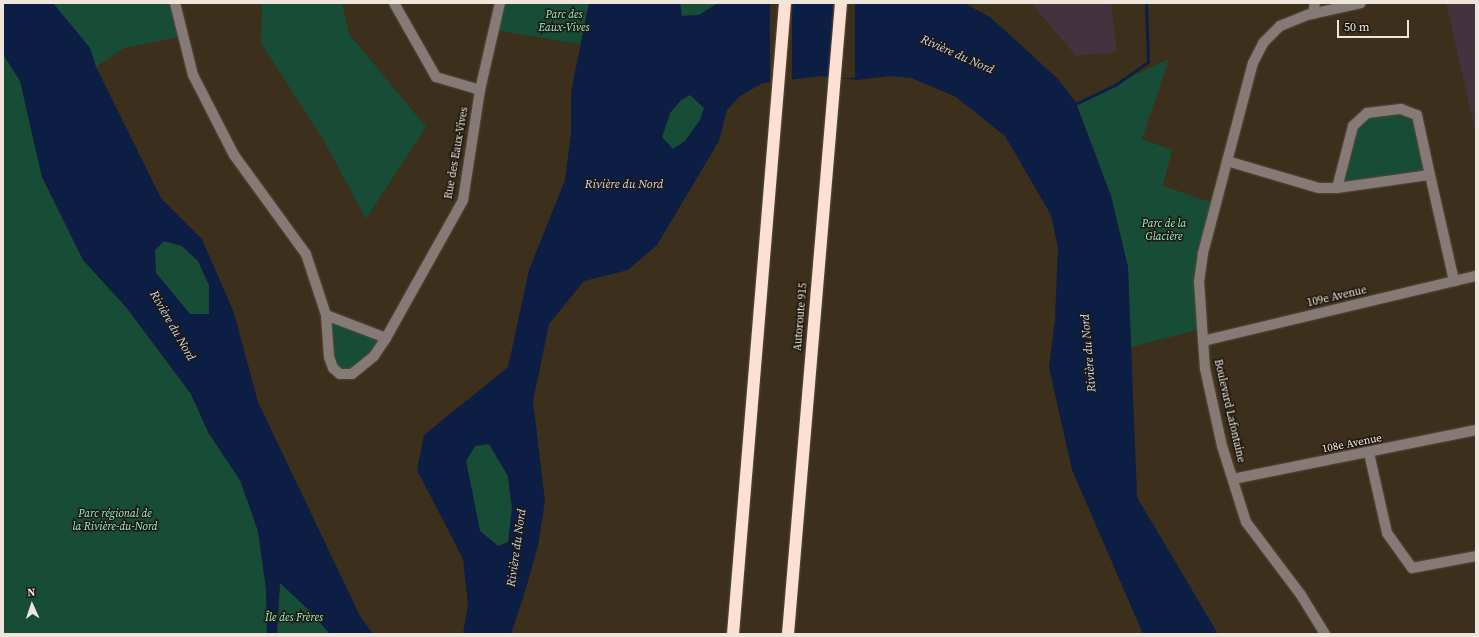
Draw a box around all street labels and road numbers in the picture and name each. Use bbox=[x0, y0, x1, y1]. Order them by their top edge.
street label: Rue des Eaux-Vives bbox=[442, 106, 472, 200]
street label: Autoroute 915 bbox=[791, 282, 811, 352]
street label: 109e Avenue bbox=[1306, 284, 1368, 310]
street label: Boulevard Lafontaine bbox=[1211, 358, 1247, 464]
street label: 108e Avenue bbox=[1321, 432, 1383, 456]

